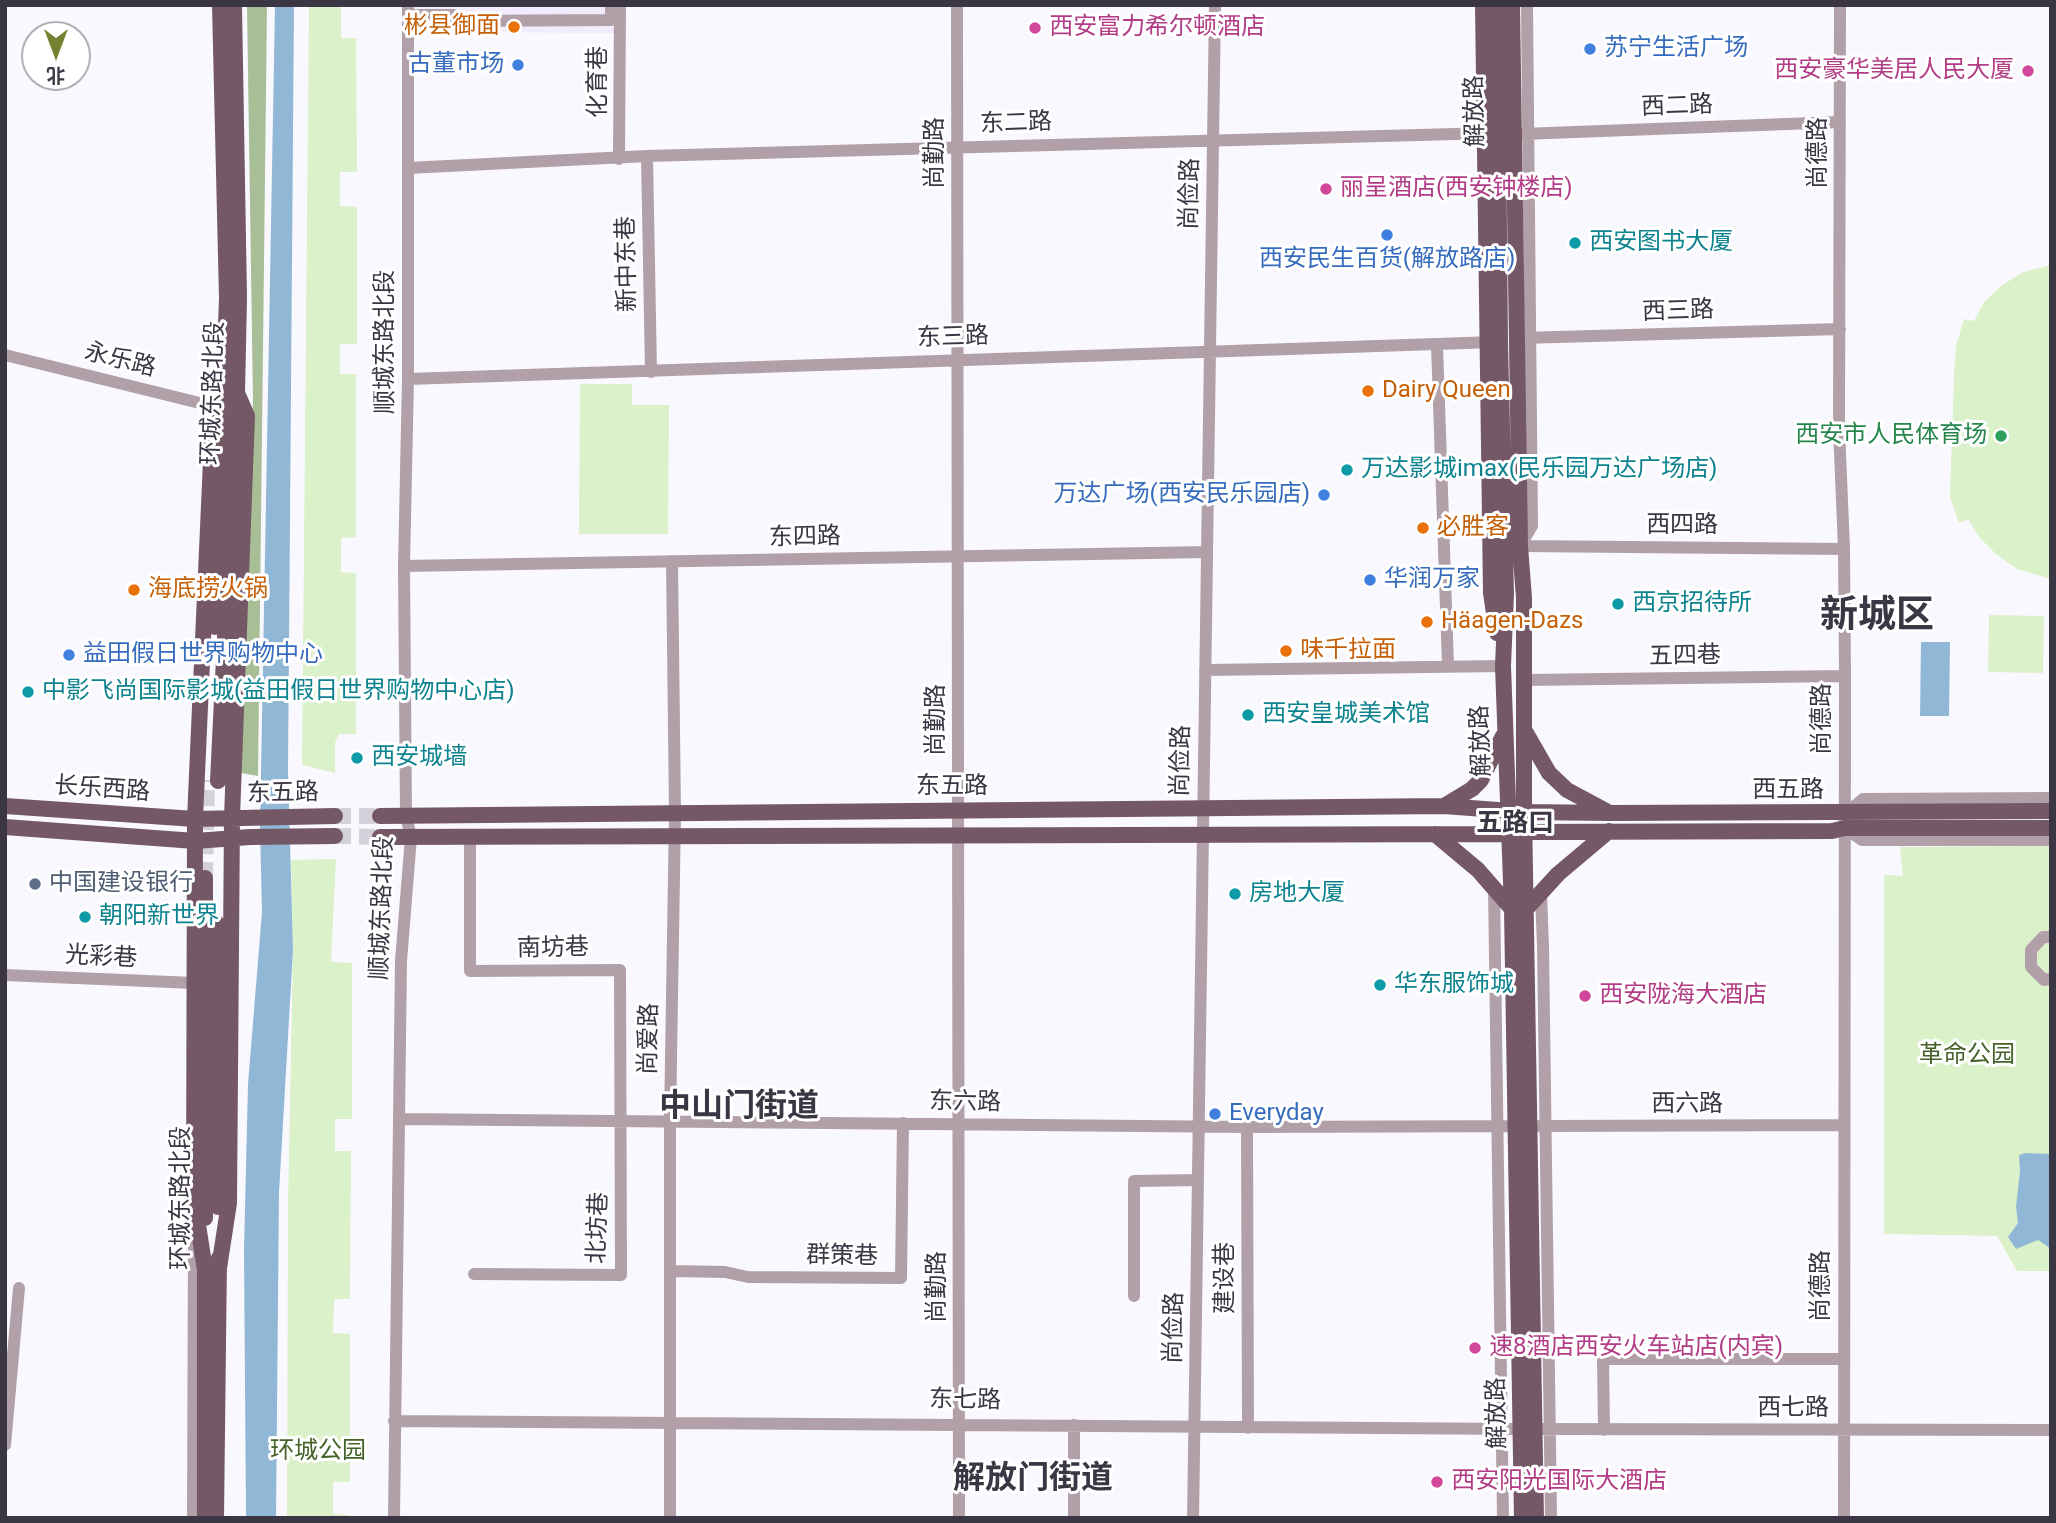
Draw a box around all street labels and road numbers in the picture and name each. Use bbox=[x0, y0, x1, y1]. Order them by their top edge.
street label: 化育巷 bbox=[585, 46, 613, 118]
street label: 解放路 bbox=[1461, 75, 1491, 147]
street label: 西二路 bbox=[1641, 91, 1713, 123]
street label: 东二路 bbox=[980, 108, 1052, 140]
street label: 尚勤路 bbox=[922, 117, 950, 189]
street label: 尚德路 bbox=[1805, 117, 1833, 189]
street label: 尚俭路 bbox=[1176, 158, 1206, 230]
street label: 新中东巷 bbox=[613, 216, 643, 312]
street label: 顺城东路北段 bbox=[372, 270, 400, 414]
street label: 西三路 bbox=[1642, 296, 1714, 328]
street label: 环城东路北段 bbox=[197, 321, 231, 465]
street label: 东三路 bbox=[917, 322, 989, 354]
street label: 永乐路 bbox=[82, 338, 158, 384]
street label: 西四路 bbox=[1646, 512, 1718, 540]
street label: 东四路 bbox=[769, 523, 841, 553]
street label: 五四巷 bbox=[1649, 642, 1721, 672]
street label: 尚德路 bbox=[1809, 683, 1837, 755]
street label: 尚勤路 bbox=[923, 684, 951, 756]
street label: 解放路 bbox=[1466, 705, 1498, 777]
street label: 尚俭路 bbox=[1167, 725, 1197, 797]
street label: 长乐西路 bbox=[53, 772, 151, 808]
street label: 东五路 bbox=[916, 773, 988, 801]
street label: 西五路 bbox=[1752, 777, 1824, 805]
street label: 东五路 bbox=[247, 779, 319, 809]
street label: 顺城东路北段 bbox=[366, 836, 400, 980]
street label: 南坊巷 bbox=[517, 934, 589, 964]
street label: 光彩巷 bbox=[64, 942, 138, 974]
street label: 尚爱路 bbox=[635, 1003, 665, 1075]
street label: 东六路 bbox=[929, 1088, 1001, 1118]
street label: 西六路 bbox=[1651, 1091, 1723, 1119]
street label: 环城东路北段 bbox=[168, 1126, 196, 1270]
street label: 北坊巷 bbox=[583, 1192, 615, 1264]
street label: 群策巷 bbox=[806, 1242, 878, 1272]
street label: 建设巷 bbox=[1212, 1242, 1240, 1314]
street label: 尚德路 bbox=[1808, 1250, 1836, 1322]
street label: 尚勤路 bbox=[924, 1251, 952, 1323]
street label: 尚俭路 bbox=[1160, 1292, 1190, 1364]
street label: 解放路 bbox=[1483, 1377, 1513, 1449]
street label: 东七路 bbox=[929, 1386, 1001, 1416]
street label: 西七路 bbox=[1757, 1395, 1829, 1423]

